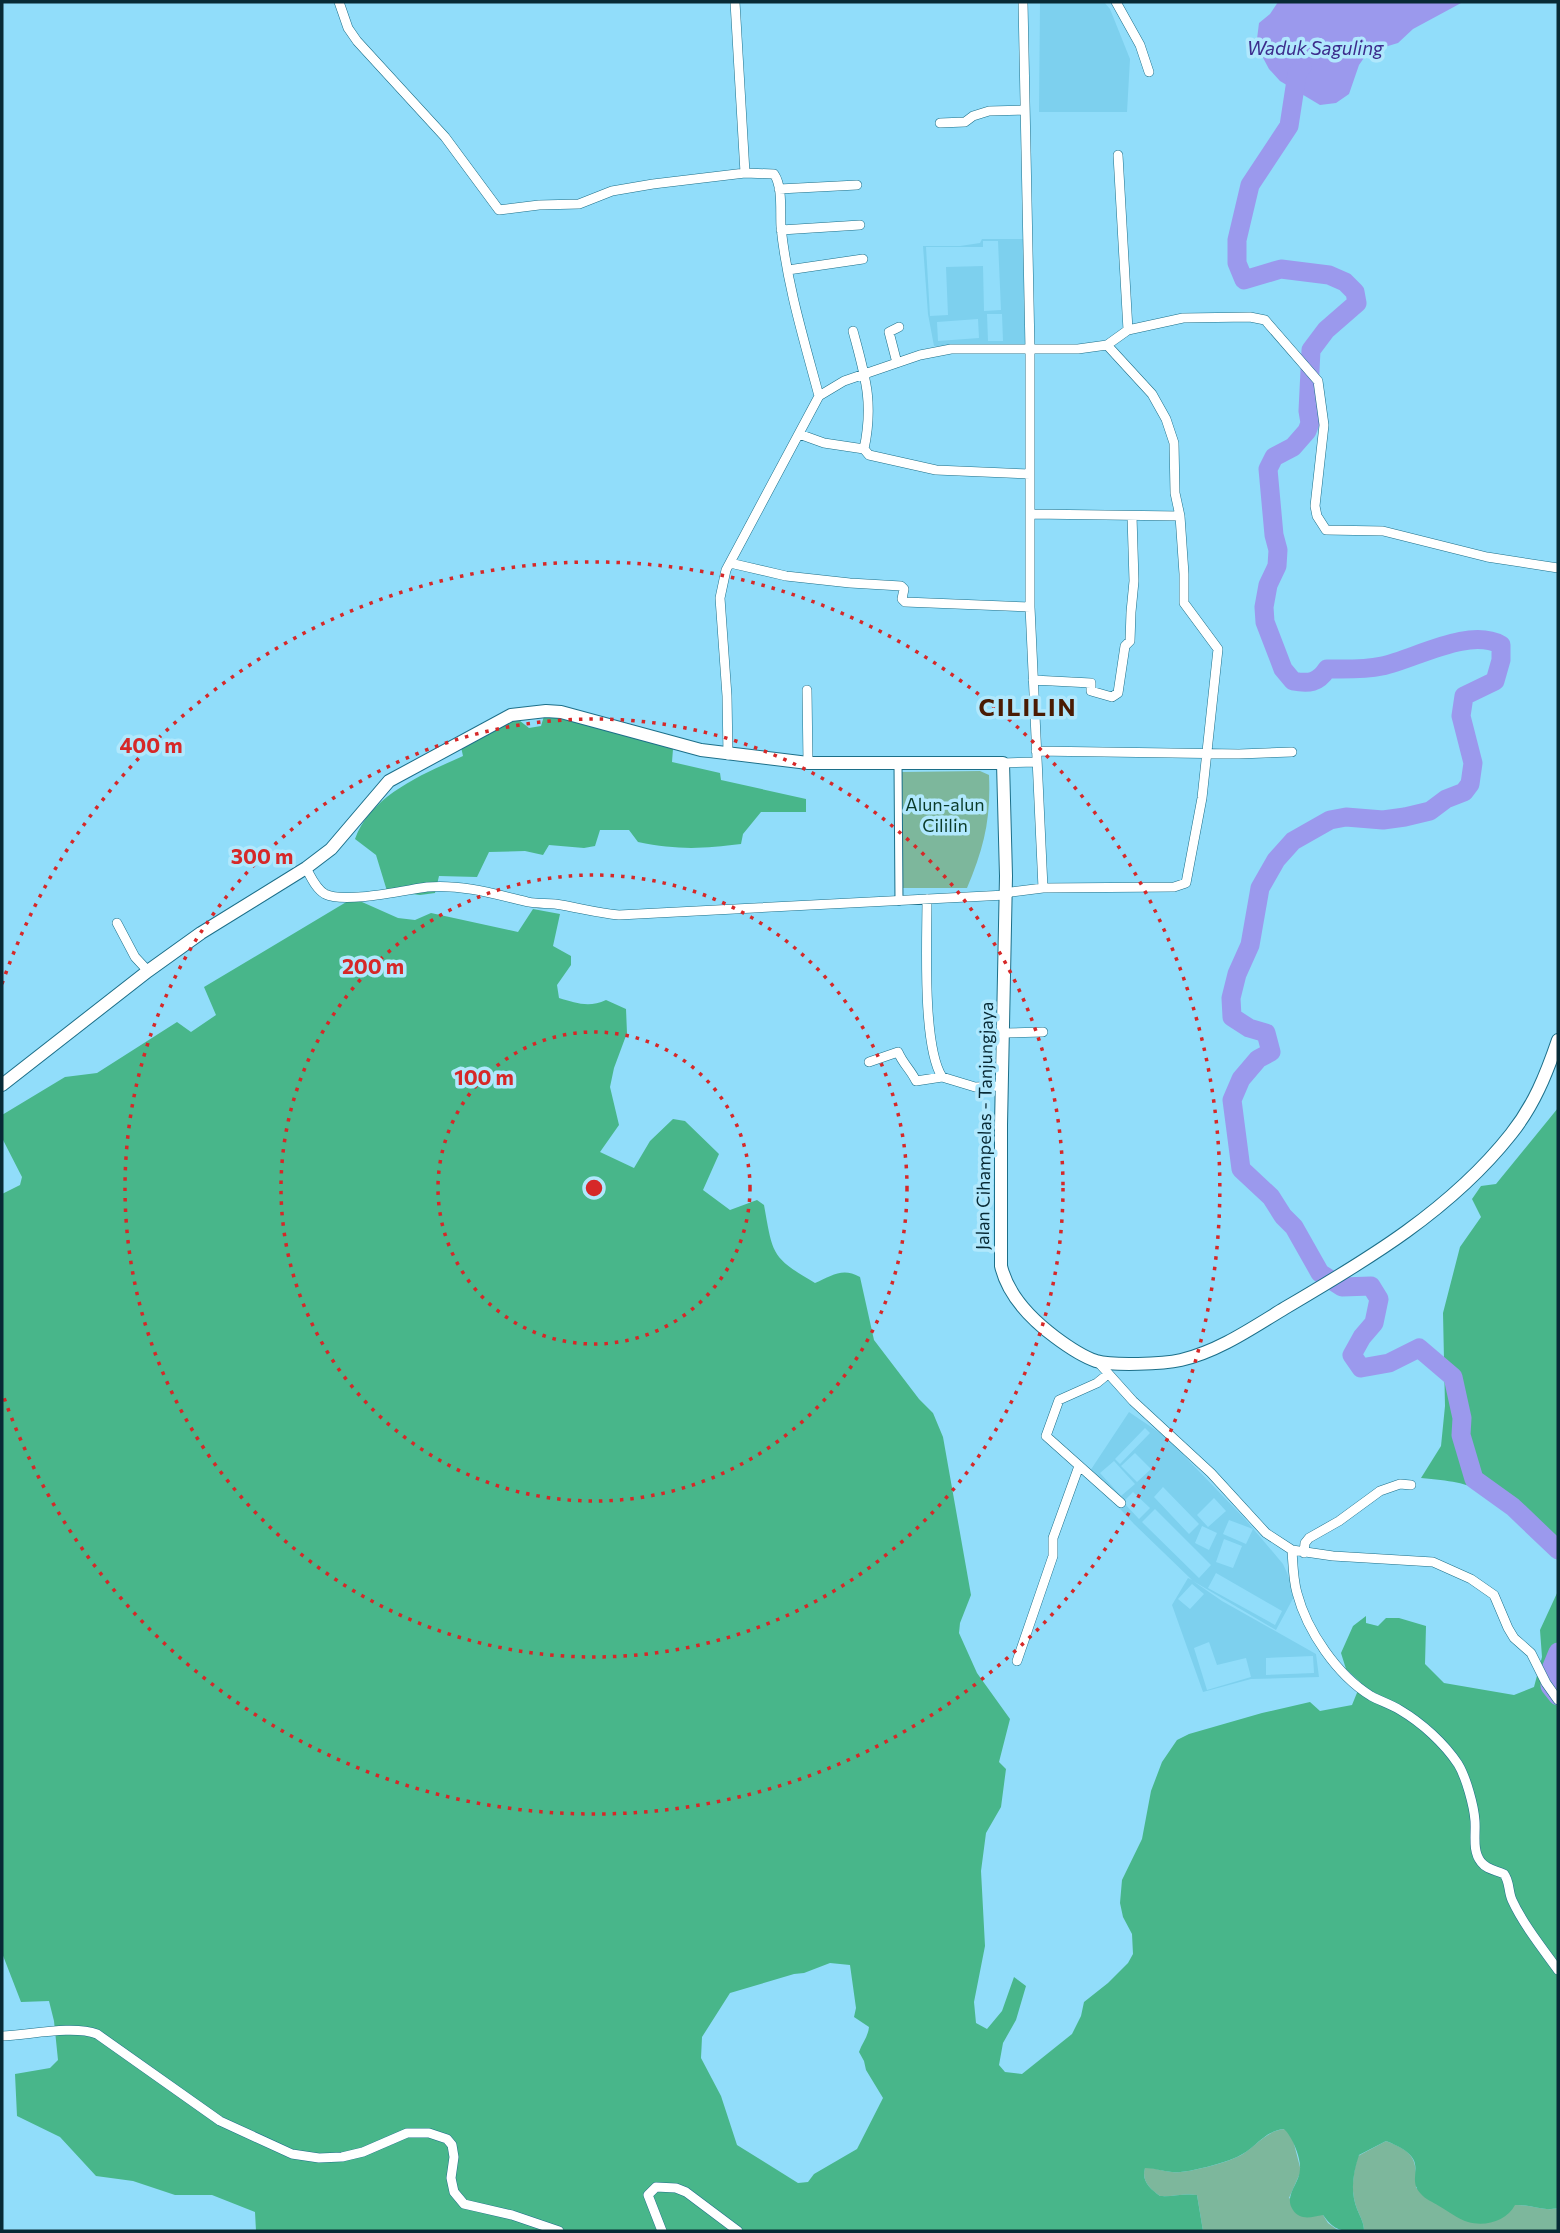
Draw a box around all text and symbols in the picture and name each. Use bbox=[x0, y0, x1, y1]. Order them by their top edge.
water label: Waduk Saguling bbox=[1247, 36, 1384, 59]
district label: CILILIN bbox=[979, 692, 1077, 721]
text: 400 m bbox=[119, 732, 183, 757]
park label: Alun-alun Cililin bbox=[905, 793, 985, 836]
text: 300 m bbox=[231, 843, 293, 868]
text: 200 m bbox=[342, 953, 404, 978]
street label: Jalan Cihampelas - Tanjungjaya bbox=[971, 1002, 997, 1250]
text: 100 m bbox=[454, 1064, 514, 1089]
centre of rings bbox=[582, 1176, 606, 1200]

